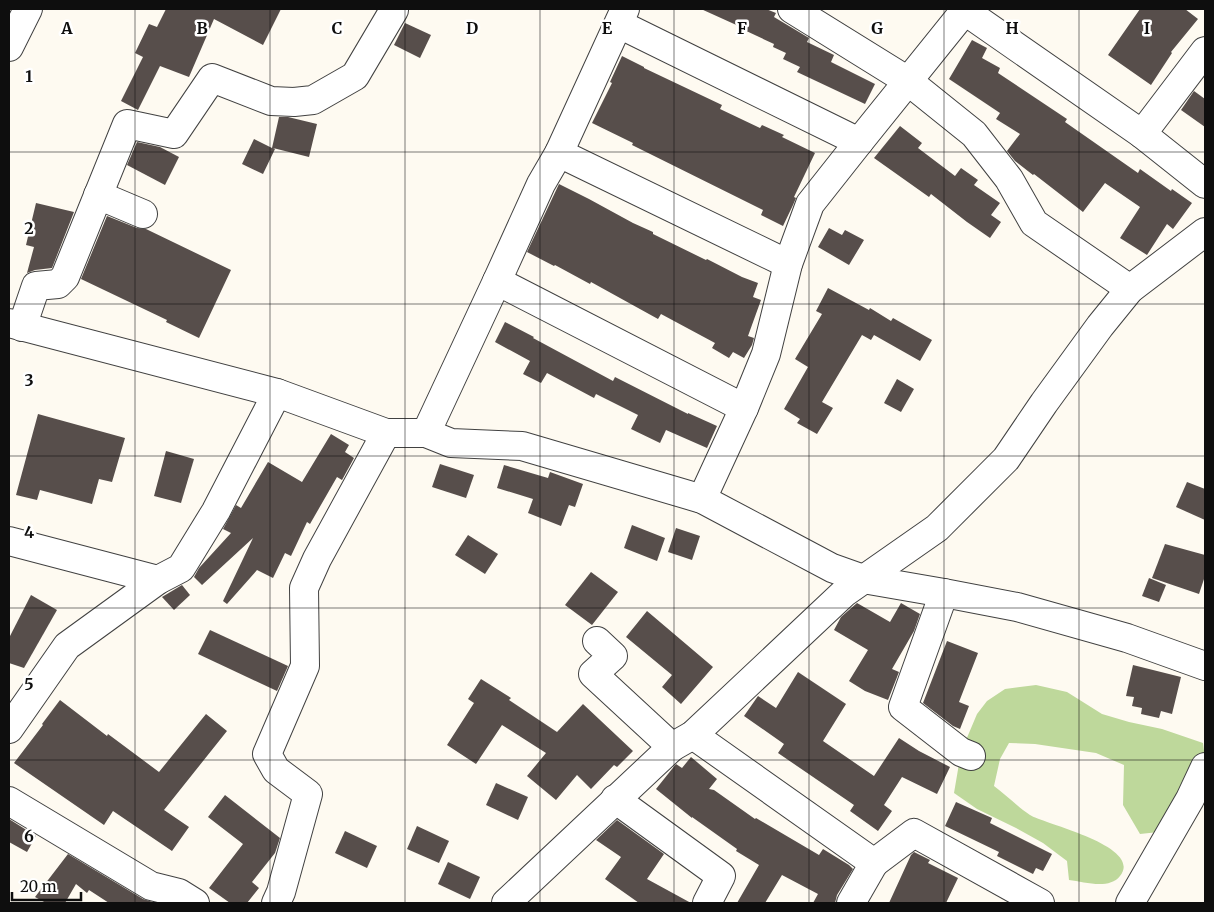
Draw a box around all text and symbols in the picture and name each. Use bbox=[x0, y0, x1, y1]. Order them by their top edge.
text: A bbox=[60, 18, 73, 38]
text: B bbox=[196, 18, 208, 38]
text: C bbox=[332, 18, 342, 38]
text: D bbox=[466, 18, 478, 38]
text: E bbox=[602, 18, 613, 38]
text: F bbox=[737, 18, 747, 38]
text: G bbox=[871, 18, 883, 38]
text: H bbox=[1005, 18, 1019, 38]
text: I bbox=[1144, 18, 1150, 38]
text: 1 bbox=[25, 66, 33, 86]
text: 2 bbox=[24, 218, 34, 238]
text: 3 bbox=[24, 370, 34, 390]
text: 4 bbox=[24, 522, 34, 542]
text: 5 bbox=[24, 674, 34, 694]
text: 6 bbox=[24, 826, 34, 846]
scale bar bbox=[12, 870, 81, 902]
text: 20 m bbox=[20, 877, 57, 896]

